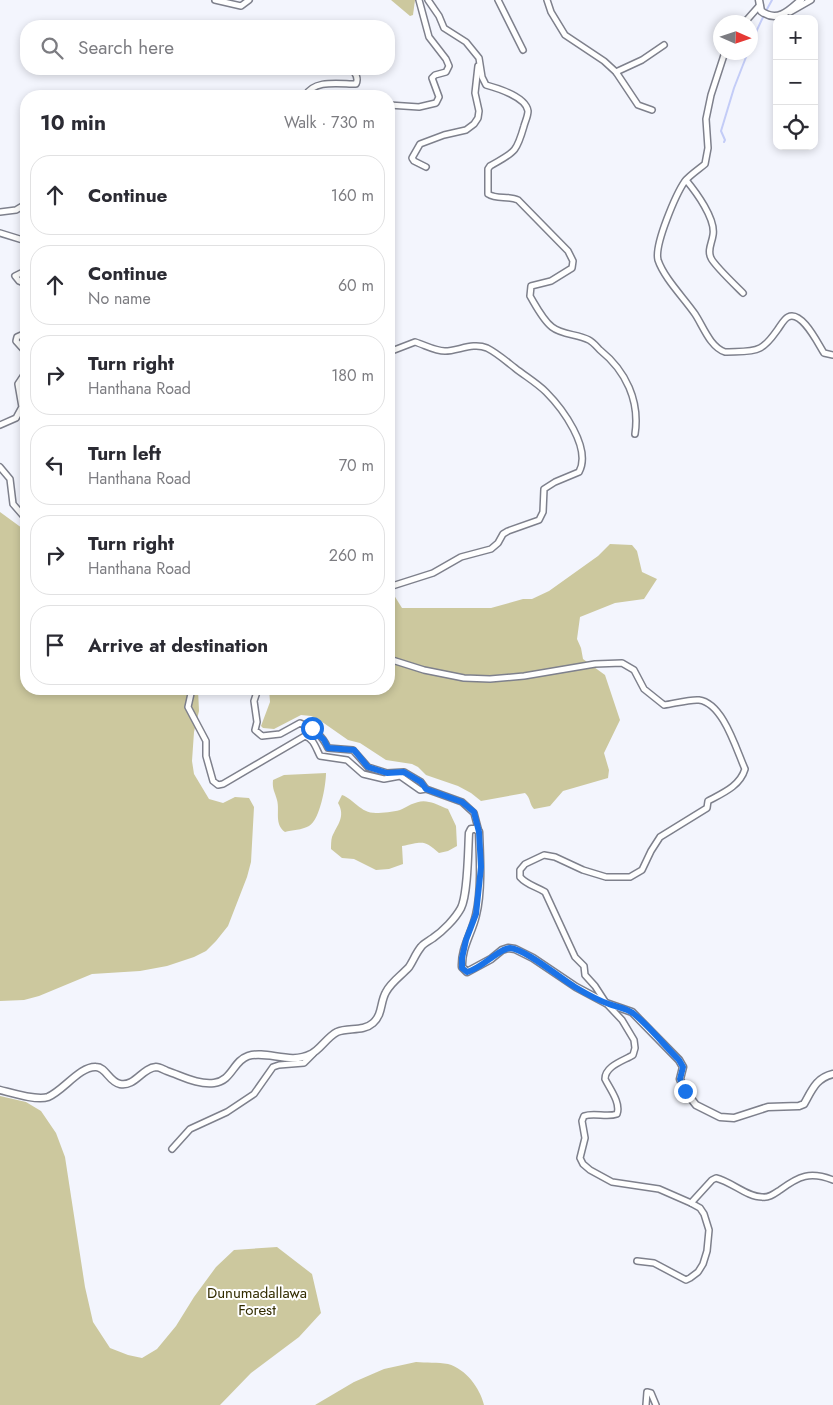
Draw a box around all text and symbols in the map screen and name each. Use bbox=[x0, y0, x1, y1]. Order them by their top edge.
north arrow bbox=[713, 15, 758, 60]
map controls bbox=[773, 15, 818, 150]
button: + bbox=[773, 15, 818, 60]
search box bbox=[20, 20, 395, 75]
icon: search bbox=[38, 34, 66, 62]
text: Search here bbox=[78, 34, 174, 61]
button: − bbox=[773, 60, 818, 105]
button: locate bbox=[773, 105, 818, 150]
text: 10 min bbox=[40, 108, 106, 138]
text: Walk · 730 m bbox=[284, 111, 375, 134]
icon: ahead bbox=[41, 181, 69, 209]
text: Continue bbox=[88, 182, 167, 209]
text: 160 m bbox=[331, 184, 374, 207]
text: Continue bbox=[88, 260, 167, 287]
icon: ahead bbox=[41, 271, 69, 299]
text: 60 m bbox=[338, 274, 374, 297]
text: No name bbox=[88, 287, 151, 310]
text: Turn right bbox=[88, 350, 174, 377]
icon: right bbox=[41, 361, 69, 389]
text: 180 m bbox=[331, 364, 374, 387]
text: Hanthana Road bbox=[88, 377, 191, 400]
text: Turn left bbox=[88, 440, 161, 467]
icon: left bbox=[41, 451, 69, 479]
text: 70 m bbox=[339, 454, 374, 477]
text: Hanthana Road bbox=[88, 467, 191, 490]
text: Turn right bbox=[88, 530, 174, 557]
icon: right bbox=[41, 541, 69, 569]
text: 260 m bbox=[329, 544, 374, 567]
text: Hanthana Road bbox=[88, 557, 191, 580]
icon: arrive bbox=[41, 631, 69, 659]
text: Arrive at destination bbox=[88, 632, 268, 659]
route start bbox=[301, 717, 324, 740]
route end bbox=[674, 1080, 697, 1103]
park label: Dunumadallawa Forest bbox=[207, 1282, 307, 1321]

